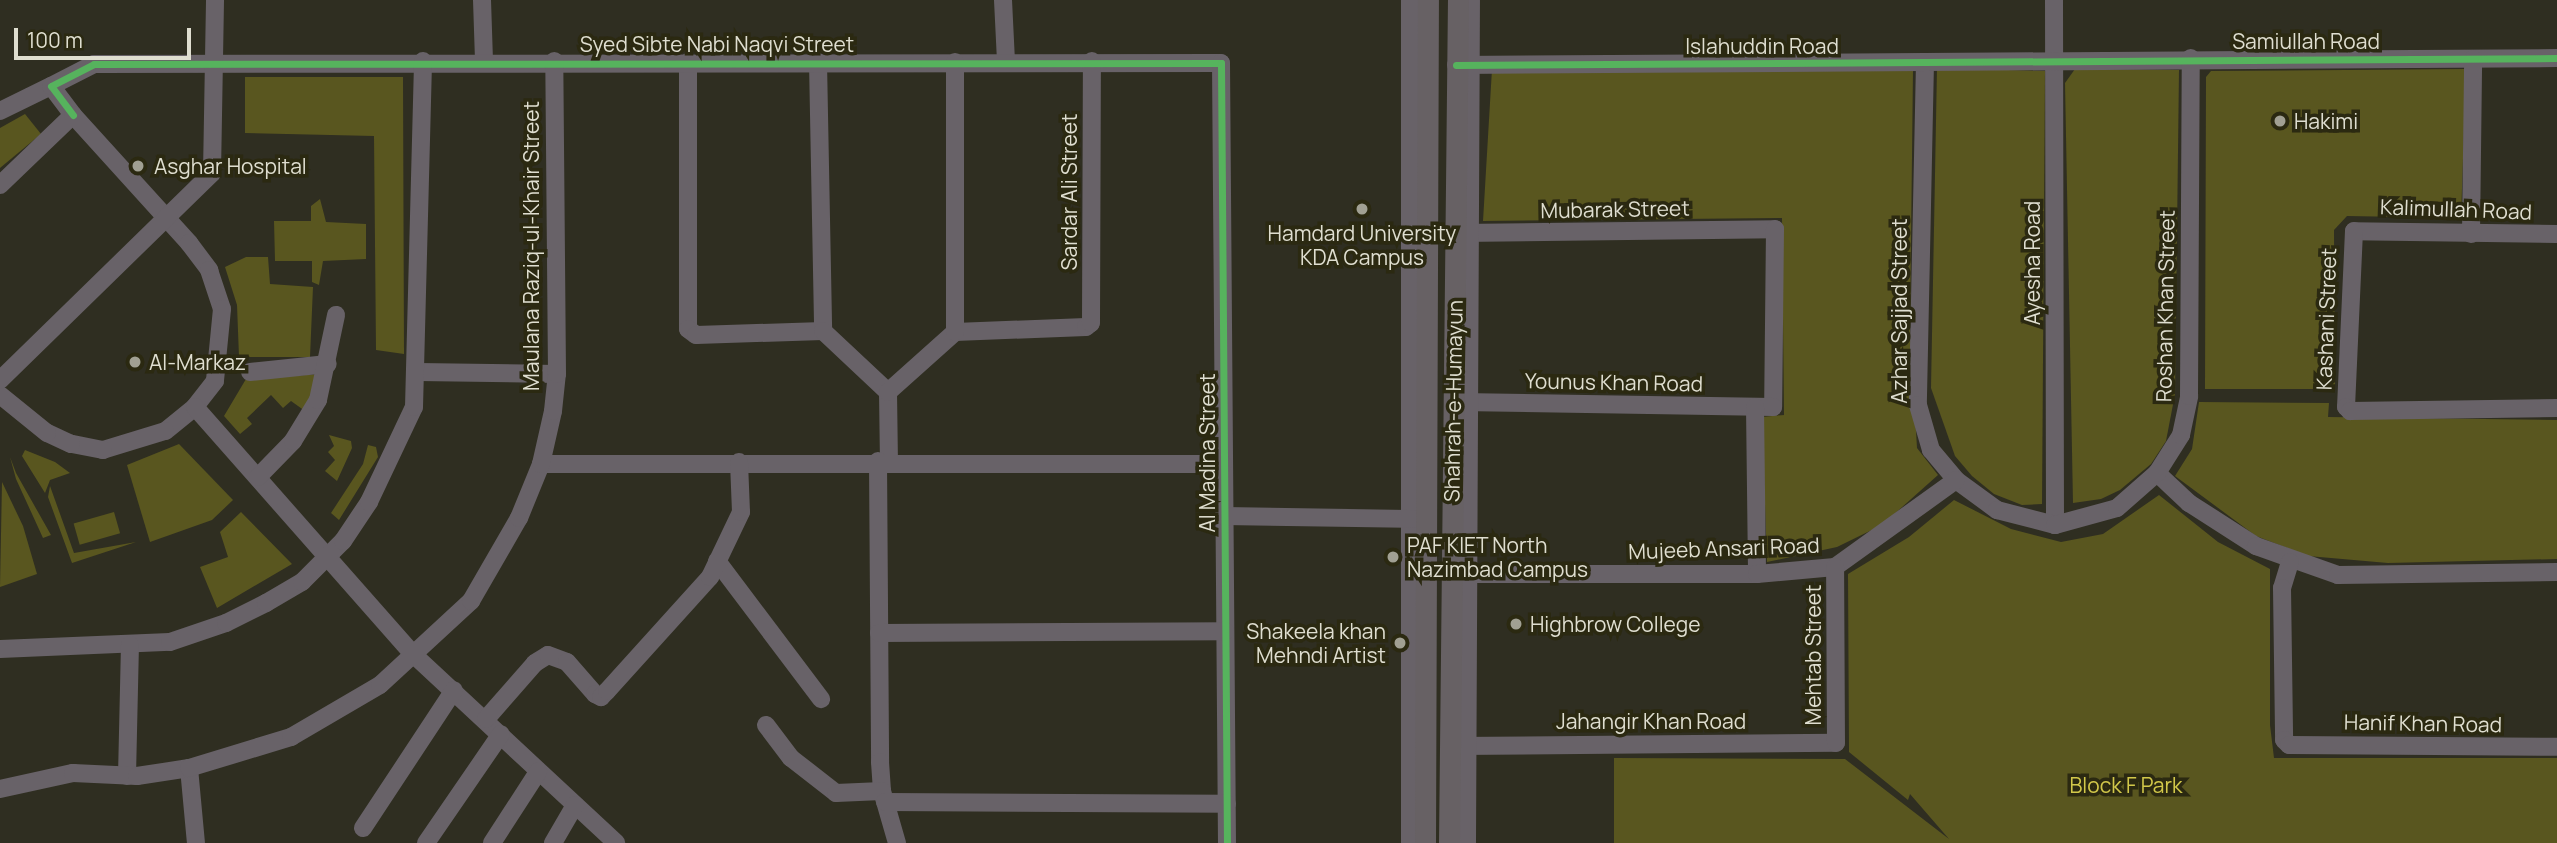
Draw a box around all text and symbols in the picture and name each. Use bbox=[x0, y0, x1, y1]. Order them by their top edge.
scale bar bbox=[18, 14, 194, 58]
text: 100 m bbox=[27, 26, 83, 54]
street label: Samiullah Road bbox=[2232, 28, 2380, 54]
street label: Syed Sibte Nabi Naqvi Street bbox=[580, 31, 854, 57]
street label: Islahuddin Road bbox=[1685, 33, 1839, 59]
street label: Maulana Raziq-ul-Khair Street bbox=[518, 101, 544, 391]
place label: Hakimi bbox=[2294, 108, 2358, 134]
marker: Hakimi bbox=[2272, 113, 2288, 129]
street label: Sardar Ali Street bbox=[1056, 114, 1082, 270]
place label: Asghar Hospital bbox=[154, 153, 307, 179]
marker: Asghar Hospital bbox=[128, 156, 148, 176]
street label: Kalimullah Road bbox=[2380, 194, 2532, 224]
street label: Mubarak Street bbox=[1540, 195, 1690, 223]
marker: Hamdard University KDA Campus bbox=[1354, 201, 1370, 217]
street label: Ayesha Road bbox=[2019, 201, 2045, 325]
street label: Roshan Khan Street bbox=[2151, 210, 2179, 402]
street label: Azhar Sajjad Street bbox=[1886, 218, 1912, 404]
place label: Hamdard University KDA Campus bbox=[1268, 220, 1456, 270]
street label: Kashani Street bbox=[2311, 247, 2341, 391]
street label: Shahrah-e-Humayun bbox=[1439, 300, 1467, 502]
place label: Al-Markaz bbox=[149, 349, 246, 375]
marker: Al-Markaz bbox=[127, 354, 143, 370]
street label: Younus Khan Road bbox=[1525, 368, 1703, 396]
street label: Al Madina Street bbox=[1194, 373, 1220, 533]
place label: PAF KIET North Nazimbad Campus bbox=[1407, 532, 1588, 582]
street label: Mujeeb Ansari Road bbox=[1628, 532, 1820, 564]
marker: PAF KIET North Nazimbad Campus bbox=[1385, 549, 1401, 565]
street label: Mehtab Street bbox=[1800, 585, 1826, 725]
place label: Highbrow College bbox=[1530, 611, 1701, 637]
marker: Highbrow College bbox=[1508, 616, 1524, 632]
place label: Shakeela khan Mehndi Artist bbox=[1246, 618, 1386, 668]
marker: Shakeela khan Mehndi Artist bbox=[1392, 635, 1408, 651]
street label: Jahangir Khan Road bbox=[1556, 708, 1746, 734]
street label: Hanif Khan Road bbox=[2344, 709, 2502, 737]
park label: Block F Park bbox=[2069, 772, 2183, 798]

